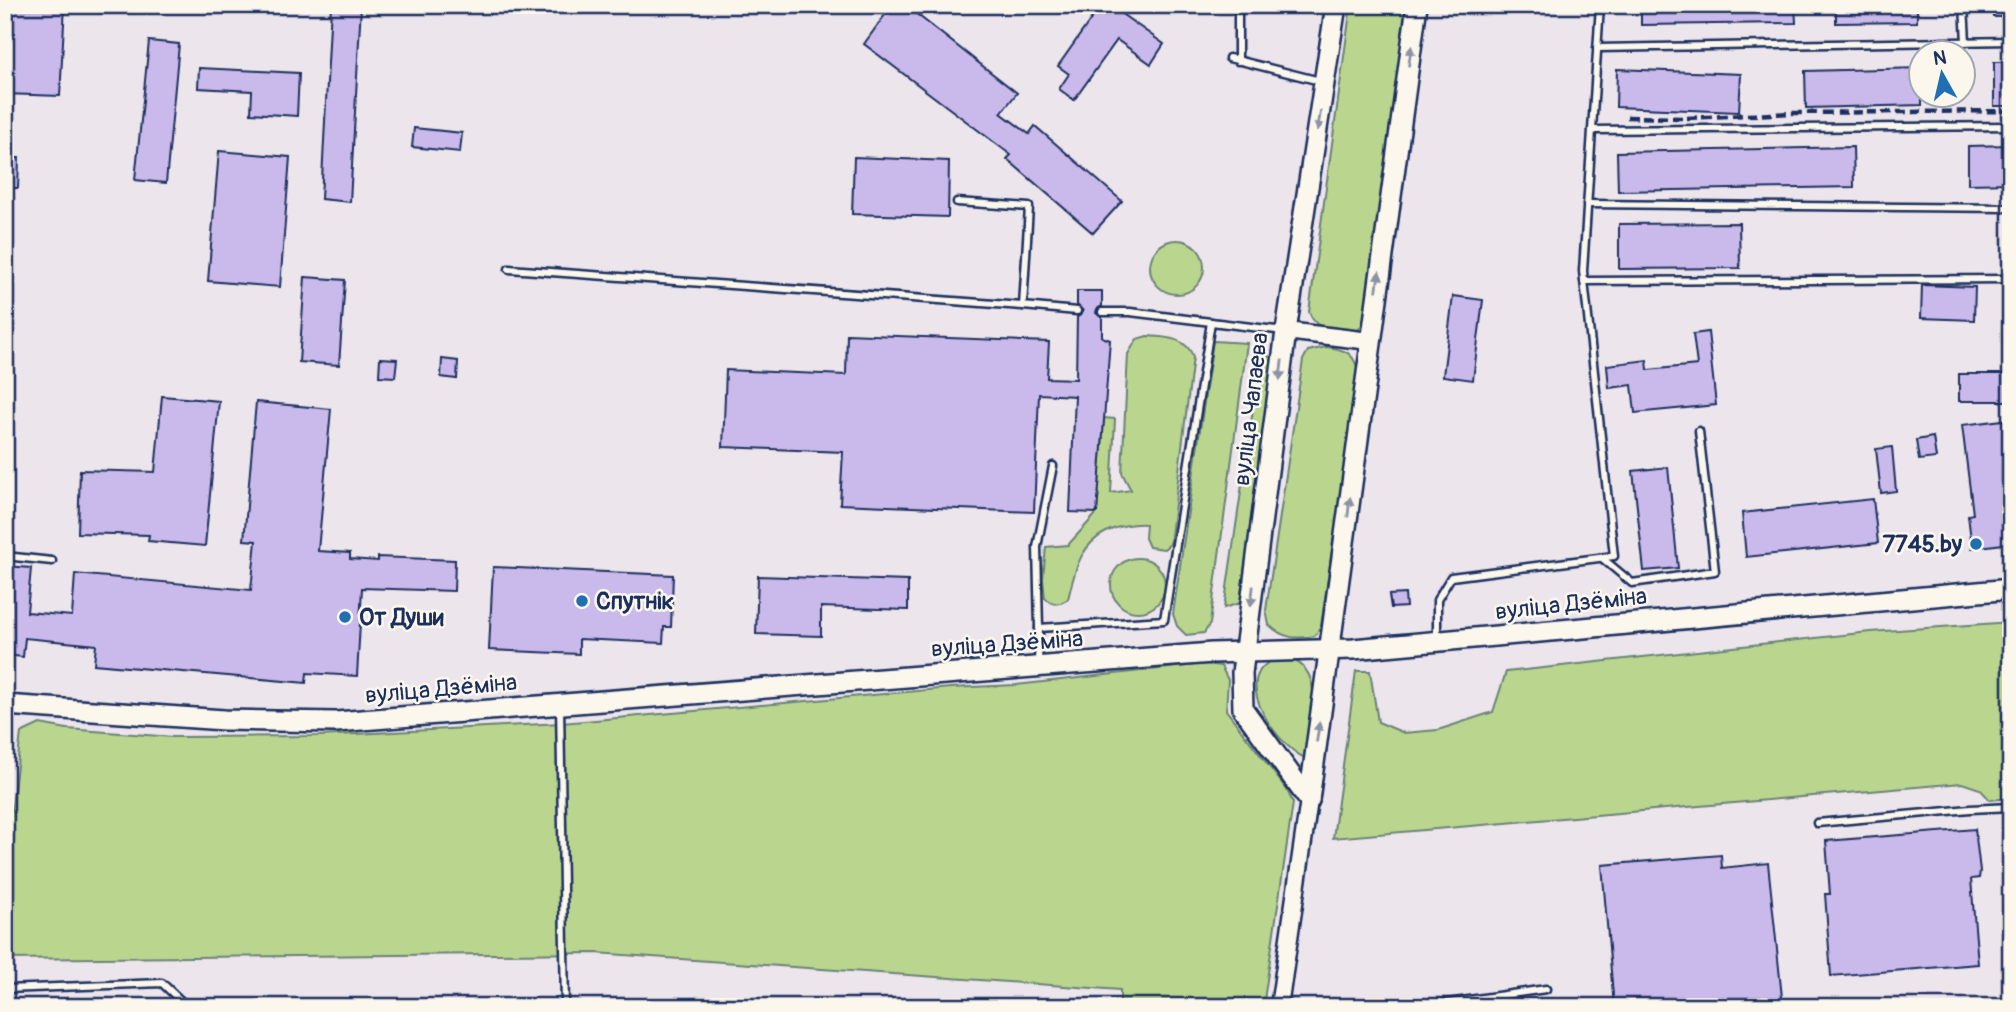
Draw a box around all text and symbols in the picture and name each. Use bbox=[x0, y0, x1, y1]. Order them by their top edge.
north arrow bbox=[1908, 38, 1978, 108]
one-way arrow bbox=[1404, 45, 1415, 67]
text: N bbox=[1932, 45, 1948, 71]
one-way arrow bbox=[1313, 110, 1324, 132]
one-way arrow bbox=[1373, 270, 1384, 292]
street label: вуліца Чапаева bbox=[1227, 331, 1275, 487]
one-way arrow bbox=[1275, 360, 1286, 382]
one-way arrow bbox=[1343, 496, 1354, 518]
place label: 7745.by bbox=[1882, 530, 1963, 559]
marker: 7745.by bbox=[1968, 536, 1984, 552]
street label: вуліца Дзёміна bbox=[1494, 582, 1648, 626]
one-way arrow bbox=[1247, 585, 1258, 607]
place label: Спутнік bbox=[596, 587, 674, 616]
marker: Спутнік bbox=[574, 593, 590, 609]
place label: От Души bbox=[359, 603, 444, 632]
marker: От Души bbox=[337, 609, 353, 625]
street label: вуліца Дзёміна bbox=[930, 624, 1084, 664]
street label: вуліца Дзёміна bbox=[364, 668, 518, 710]
one-way arrow bbox=[1312, 721, 1323, 743]

